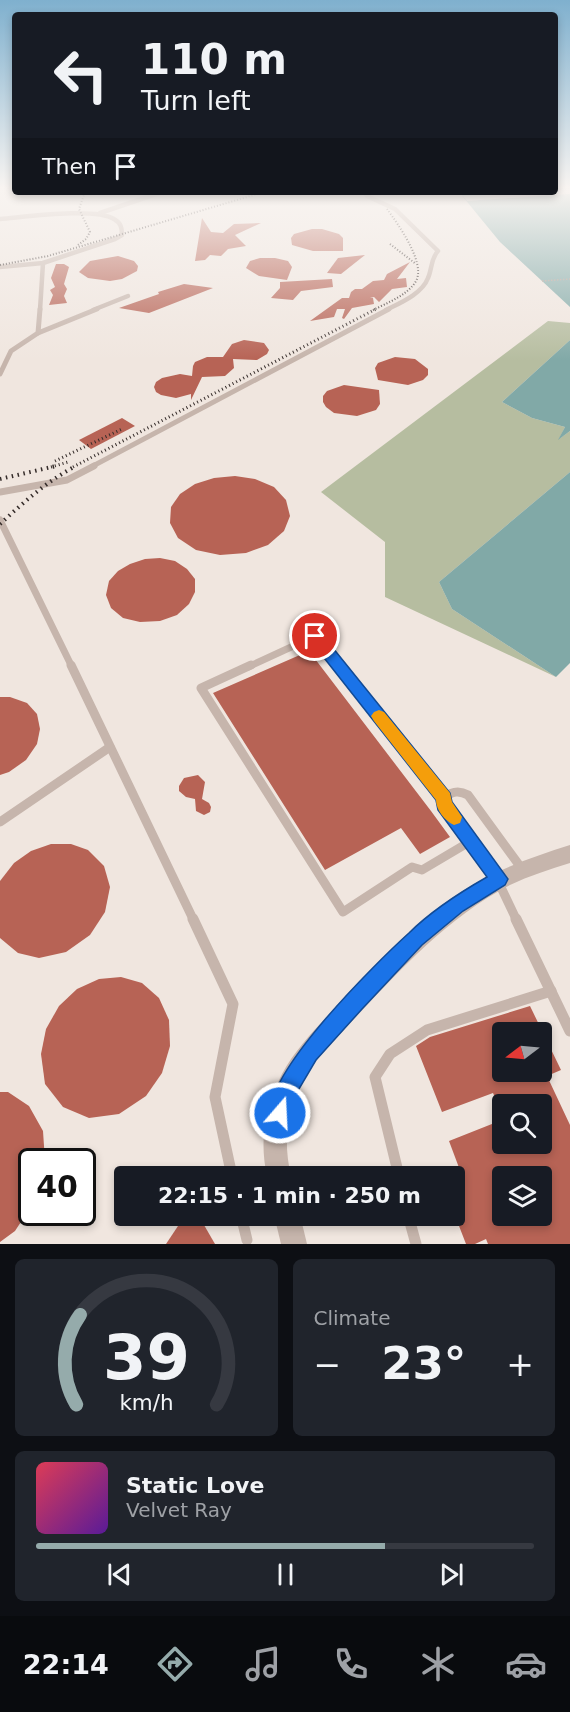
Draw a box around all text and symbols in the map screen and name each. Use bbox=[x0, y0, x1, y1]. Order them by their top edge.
text: 110 m bbox=[141, 35, 287, 84]
icon: left bbox=[42, 36, 120, 114]
text: Turn left bbox=[141, 85, 251, 116]
icon: arrive bbox=[109, 150, 142, 183]
text: Then bbox=[42, 154, 97, 179]
pin bbox=[289, 610, 340, 661]
icon: arrive bbox=[298, 619, 331, 652]
north arrow bbox=[492, 1022, 552, 1082]
map controls bbox=[492, 1022, 552, 1226]
position arrow bbox=[248, 1081, 312, 1145]
button: search bbox=[492, 1094, 552, 1154]
speed limit sign: 40 bbox=[18, 1148, 96, 1226]
button: layers bbox=[492, 1166, 552, 1226]
text: 22:15 · 1 min · 250 m bbox=[158, 1183, 421, 1208]
text: Climate bbox=[314, 1306, 390, 1330]
text: 39 bbox=[103, 1321, 190, 1394]
text: 23° bbox=[381, 1337, 466, 1390]
text: − bbox=[314, 1345, 341, 1384]
text: + bbox=[506, 1345, 534, 1384]
text: km/h bbox=[119, 1390, 173, 1415]
text: Static Love bbox=[126, 1473, 264, 1498]
text: Velvet Ray bbox=[126, 1498, 232, 1522]
icon: previous bbox=[103, 1558, 136, 1591]
icon: pause bbox=[269, 1558, 302, 1591]
icon: next bbox=[435, 1558, 468, 1591]
icon: directions bbox=[154, 1643, 196, 1685]
icon: music bbox=[242, 1643, 284, 1685]
icon: phone bbox=[330, 1643, 372, 1685]
icon: climate bbox=[417, 1643, 459, 1685]
icon: car bbox=[505, 1643, 547, 1685]
text: 22:14 bbox=[23, 1649, 109, 1680]

